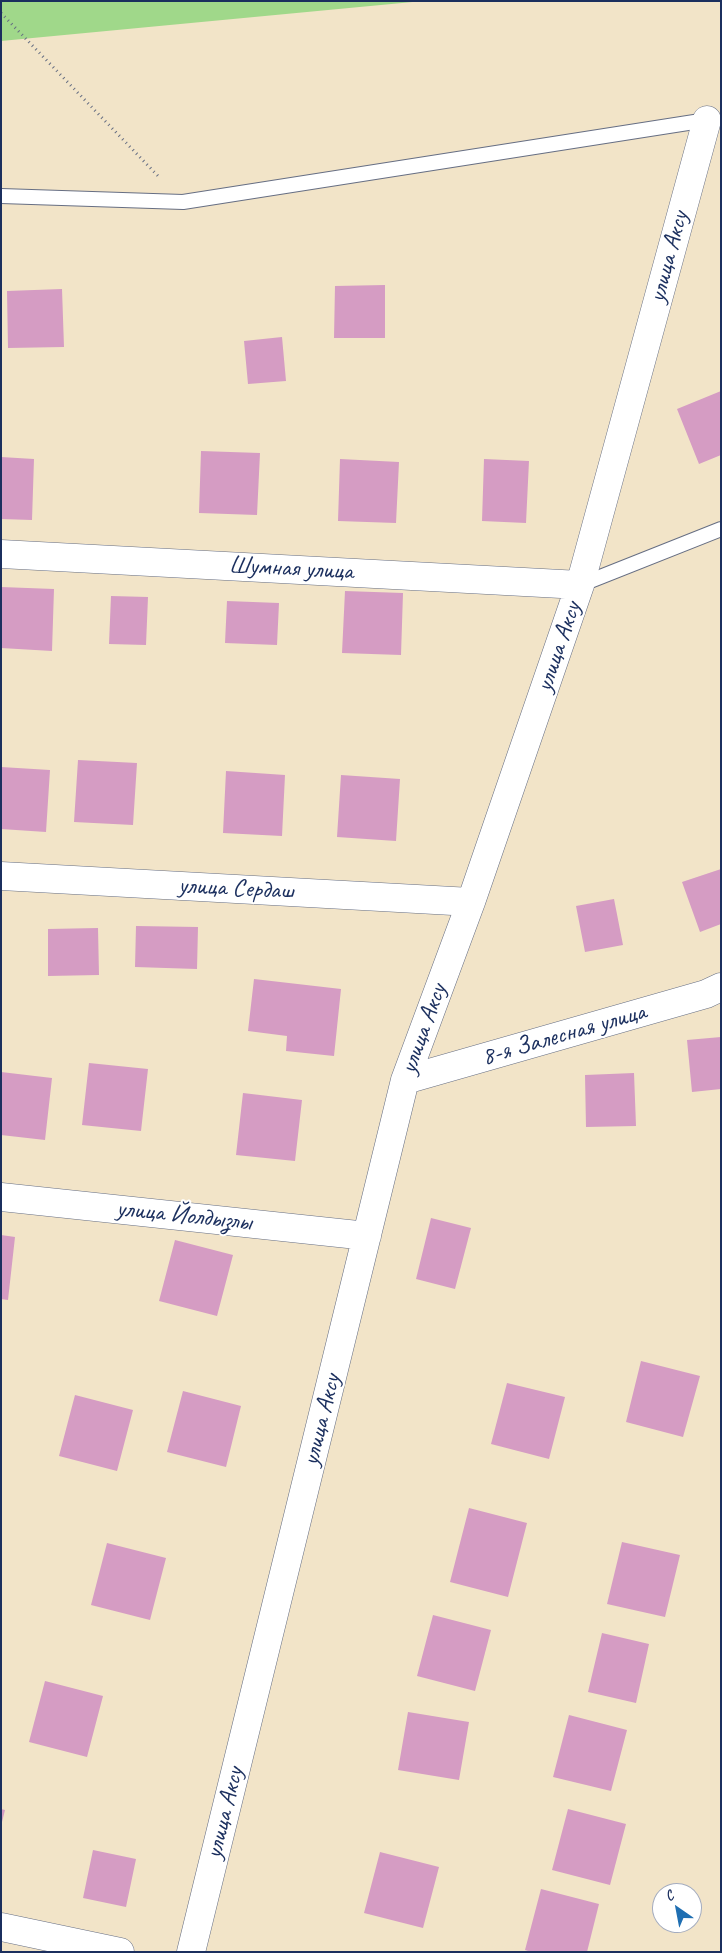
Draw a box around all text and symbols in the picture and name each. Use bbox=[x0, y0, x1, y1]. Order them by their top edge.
street label: улица Аксу bbox=[642, 208, 696, 306]
street label: Шумная улица bbox=[228, 551, 354, 587]
street label: улица Аксу bbox=[530, 598, 588, 696]
street label: улица Сердаш bbox=[178, 871, 294, 907]
street label: улица Аксу bbox=[394, 980, 454, 1078]
street label: 8-я Залесная улица bbox=[478, 997, 650, 1073]
street label: улица Йолдызлы bbox=[115, 1194, 253, 1238]
street label: улица Аксу bbox=[296, 1371, 348, 1469]
street label: улица Аксу bbox=[199, 1764, 251, 1862]
north arrow bbox=[652, 1883, 702, 1933]
text: С bbox=[662, 1887, 677, 1905]

